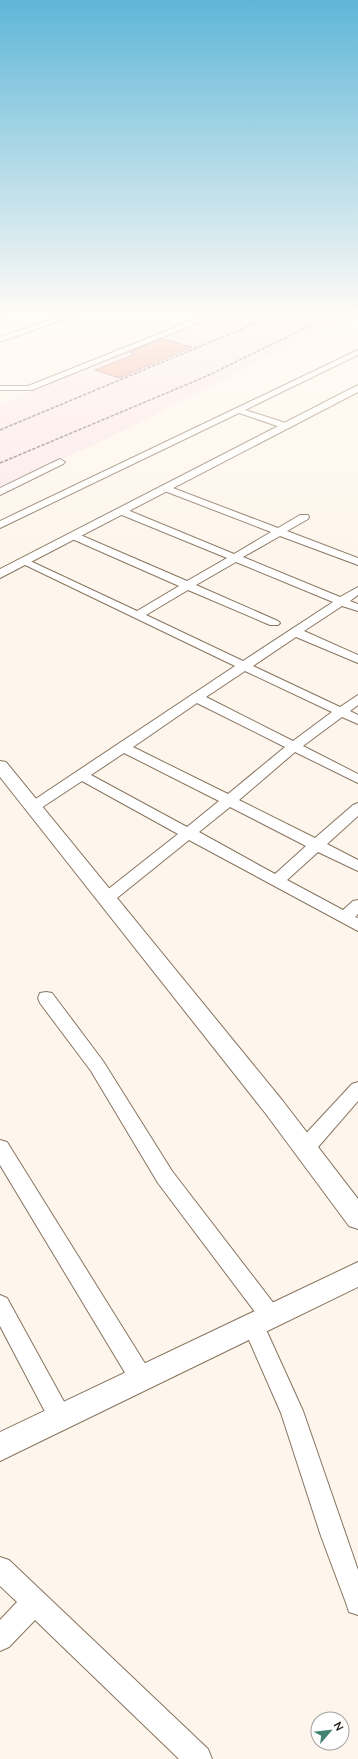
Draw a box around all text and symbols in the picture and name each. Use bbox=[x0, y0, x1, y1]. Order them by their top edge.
north arrow bbox=[310, 1711, 350, 1751]
text: N bbox=[330, 1719, 347, 1734]

